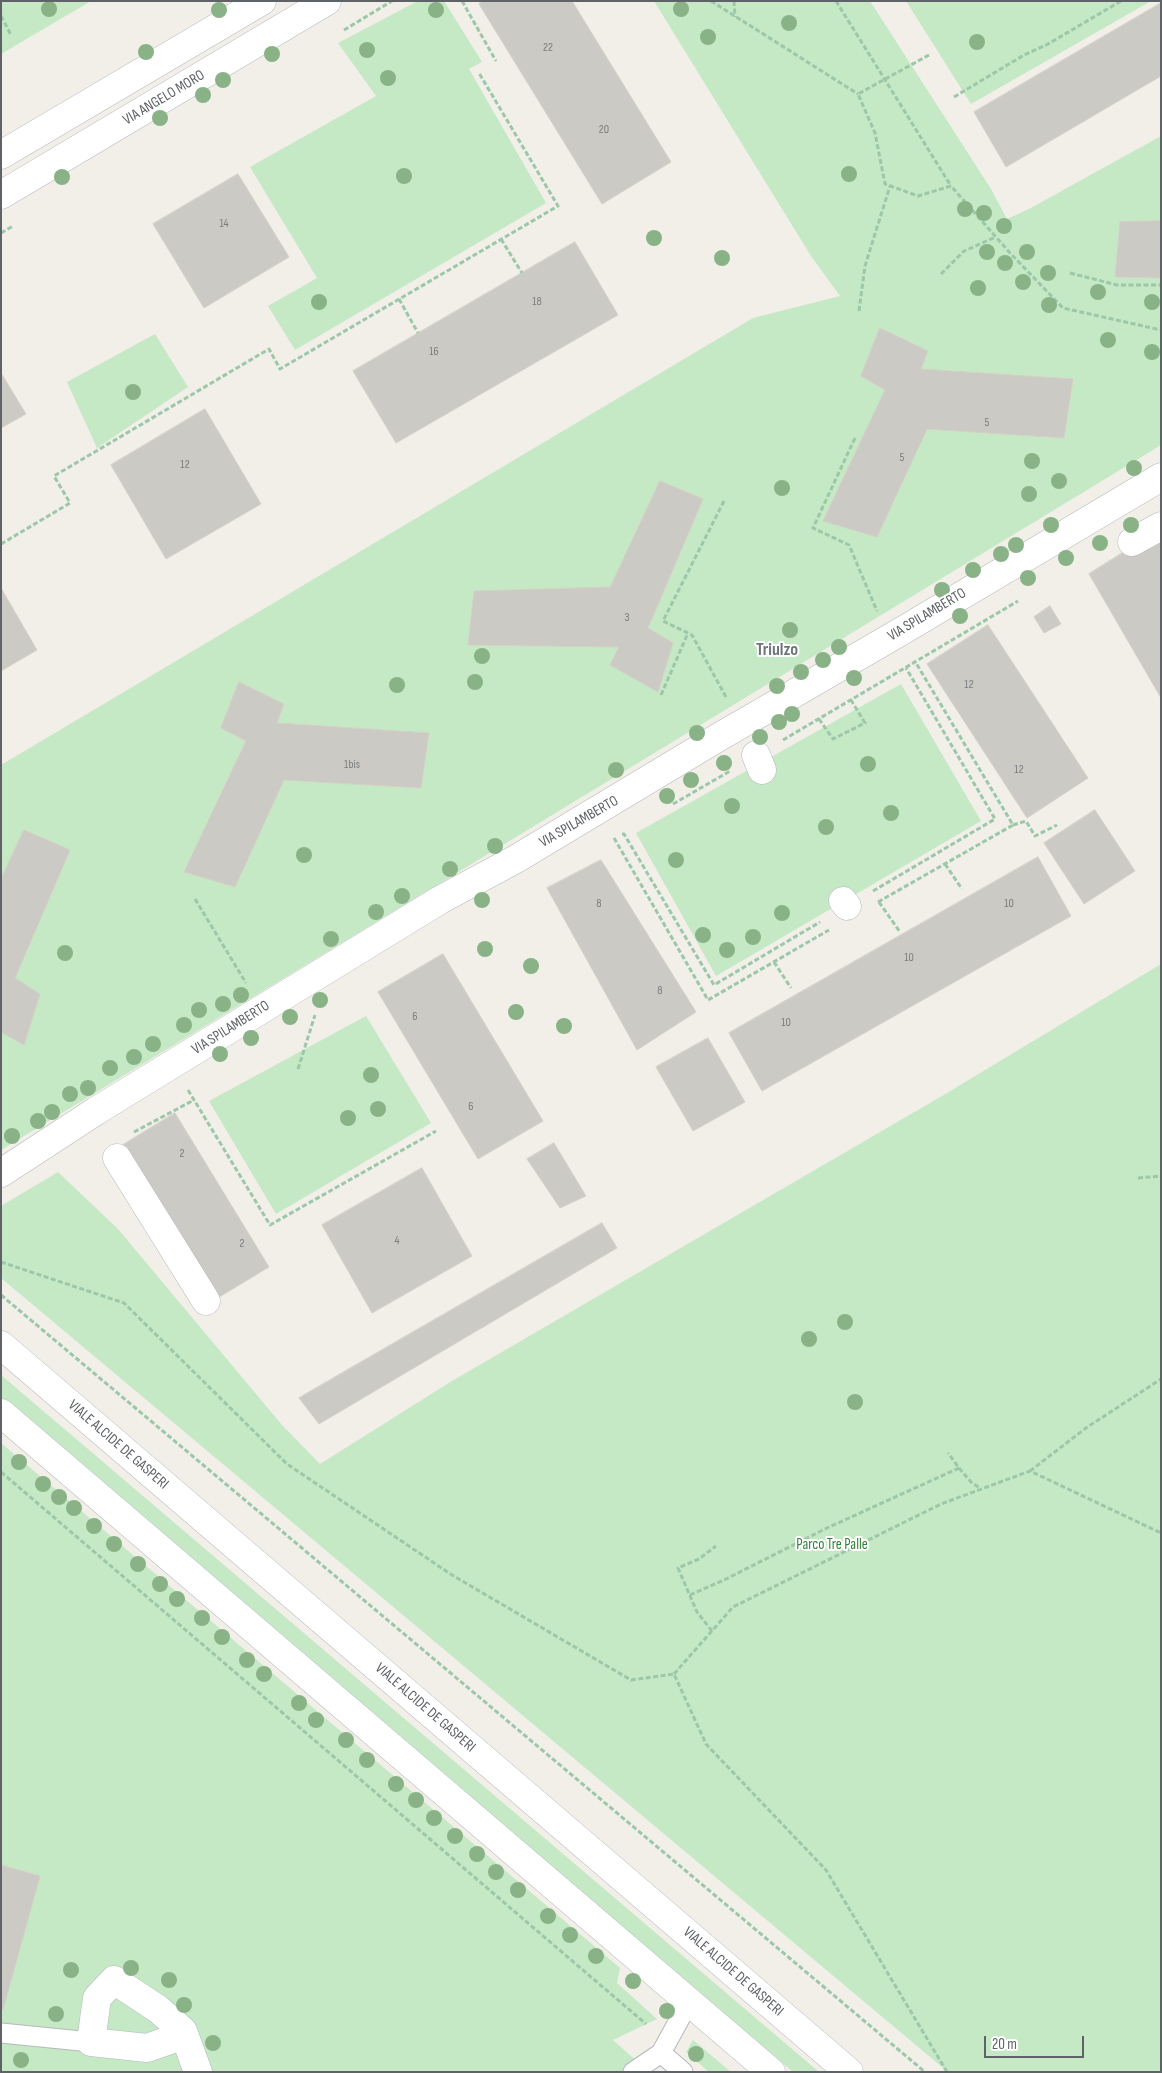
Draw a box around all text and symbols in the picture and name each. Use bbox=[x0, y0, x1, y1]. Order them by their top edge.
house number: 22 bbox=[543, 41, 553, 55]
street label: VIA ANGELO MORO bbox=[120, 67, 208, 129]
house number: 20 bbox=[599, 123, 609, 137]
house number: 14 bbox=[219, 217, 229, 231]
house number: 18 bbox=[532, 295, 542, 309]
house number: 16 bbox=[429, 345, 439, 359]
house number: 5 bbox=[985, 416, 989, 430]
house number: 5 bbox=[900, 451, 904, 465]
house number: 12 bbox=[180, 458, 190, 472]
street label: VIA SPILAMBERTO bbox=[885, 585, 969, 645]
house number: 3 bbox=[624, 611, 630, 625]
district label: Triulzo bbox=[756, 639, 798, 661]
house number: 12 bbox=[964, 678, 974, 692]
house number: 1bis bbox=[344, 758, 360, 772]
house number: 12 bbox=[1014, 763, 1024, 777]
street label: VIA SPILAMBERTO bbox=[536, 792, 622, 852]
house number: 8 bbox=[596, 897, 602, 911]
house number: 10 bbox=[1004, 897, 1014, 911]
house number: 10 bbox=[904, 951, 914, 965]
house number: 8 bbox=[657, 984, 663, 998]
street label: VIA SPILAMBERTO bbox=[189, 997, 273, 1059]
house number: 6 bbox=[412, 1010, 418, 1024]
house number: 10 bbox=[781, 1016, 791, 1030]
house number: 6 bbox=[468, 1100, 474, 1114]
house number: 2 bbox=[180, 1147, 184, 1161]
house number: 4 bbox=[394, 1234, 400, 1248]
house number: 2 bbox=[240, 1237, 244, 1251]
street label: VIALE ALCIDE DE GASPERI bbox=[64, 1397, 172, 1493]
park label: Parco Tre Palle bbox=[796, 1536, 868, 1554]
street label: VIALE ALCIDE DE GASPERI bbox=[371, 1660, 479, 1756]
street label: VIALE ALCIDE DE GASPERI bbox=[679, 1924, 787, 2020]
scale bar bbox=[987, 2026, 1087, 2058]
text: 20 m bbox=[992, 2035, 1017, 2054]

